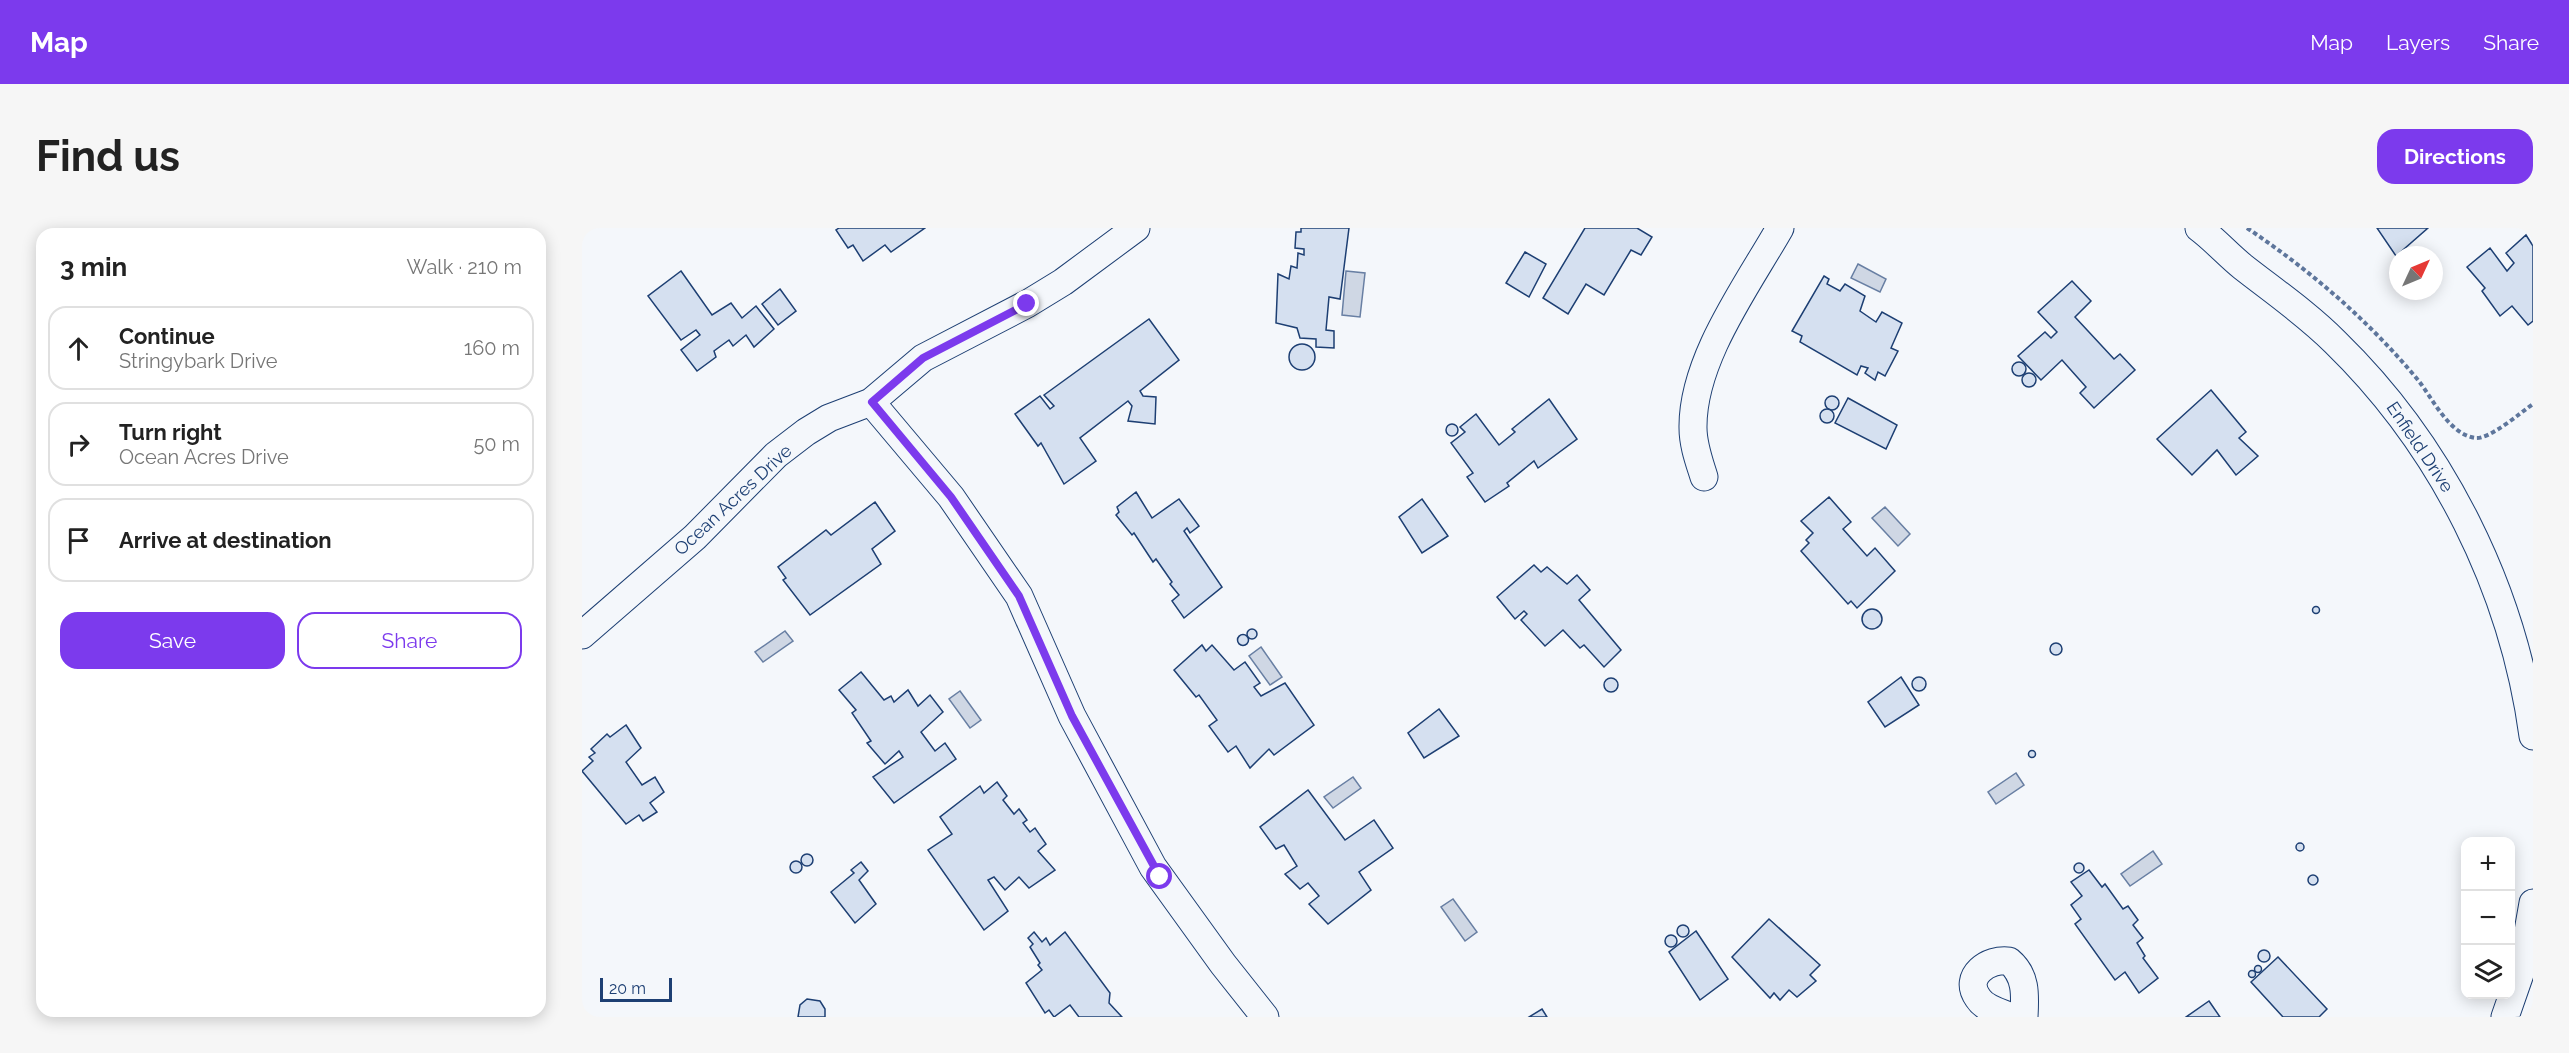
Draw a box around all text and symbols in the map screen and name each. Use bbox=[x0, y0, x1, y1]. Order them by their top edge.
text: Map bbox=[30, 26, 88, 59]
text: Map bbox=[2310, 30, 2353, 55]
text: Layers bbox=[2386, 30, 2450, 55]
text: Share bbox=[2483, 30, 2539, 55]
button: Directions bbox=[2377, 129, 2533, 184]
text: Find us bbox=[36, 132, 180, 181]
north arrow bbox=[2389, 246, 2443, 300]
text: 3 min bbox=[60, 252, 127, 282]
text: Walk · 210 m bbox=[407, 255, 522, 279]
route end bbox=[1013, 290, 1039, 316]
text: Continue bbox=[119, 323, 215, 349]
icon: ahead bbox=[62, 332, 95, 365]
text: 160 m bbox=[464, 336, 520, 360]
text: Stringybark Drive bbox=[119, 349, 278, 373]
street label: Enfield Drive bbox=[2382, 398, 2459, 496]
text: Turn right bbox=[119, 419, 222, 445]
icon: right bbox=[62, 428, 95, 461]
text: 50 m bbox=[473, 432, 520, 456]
street label: Ocean Acres Drive bbox=[670, 440, 796, 559]
text: Ocean Acres Drive bbox=[119, 445, 289, 469]
icon: arrive bbox=[62, 524, 95, 557]
text: Arrive at destination bbox=[119, 527, 332, 553]
button: Save bbox=[60, 612, 285, 669]
button: Share bbox=[297, 612, 522, 669]
map controls bbox=[2461, 837, 2515, 999]
button: + bbox=[2461, 837, 2515, 891]
route start bbox=[1146, 863, 1172, 889]
button: − bbox=[2461, 891, 2515, 945]
button: layers bbox=[2461, 945, 2515, 999]
scale bar bbox=[600, 975, 672, 1002]
text: 20 m bbox=[609, 979, 646, 998]

